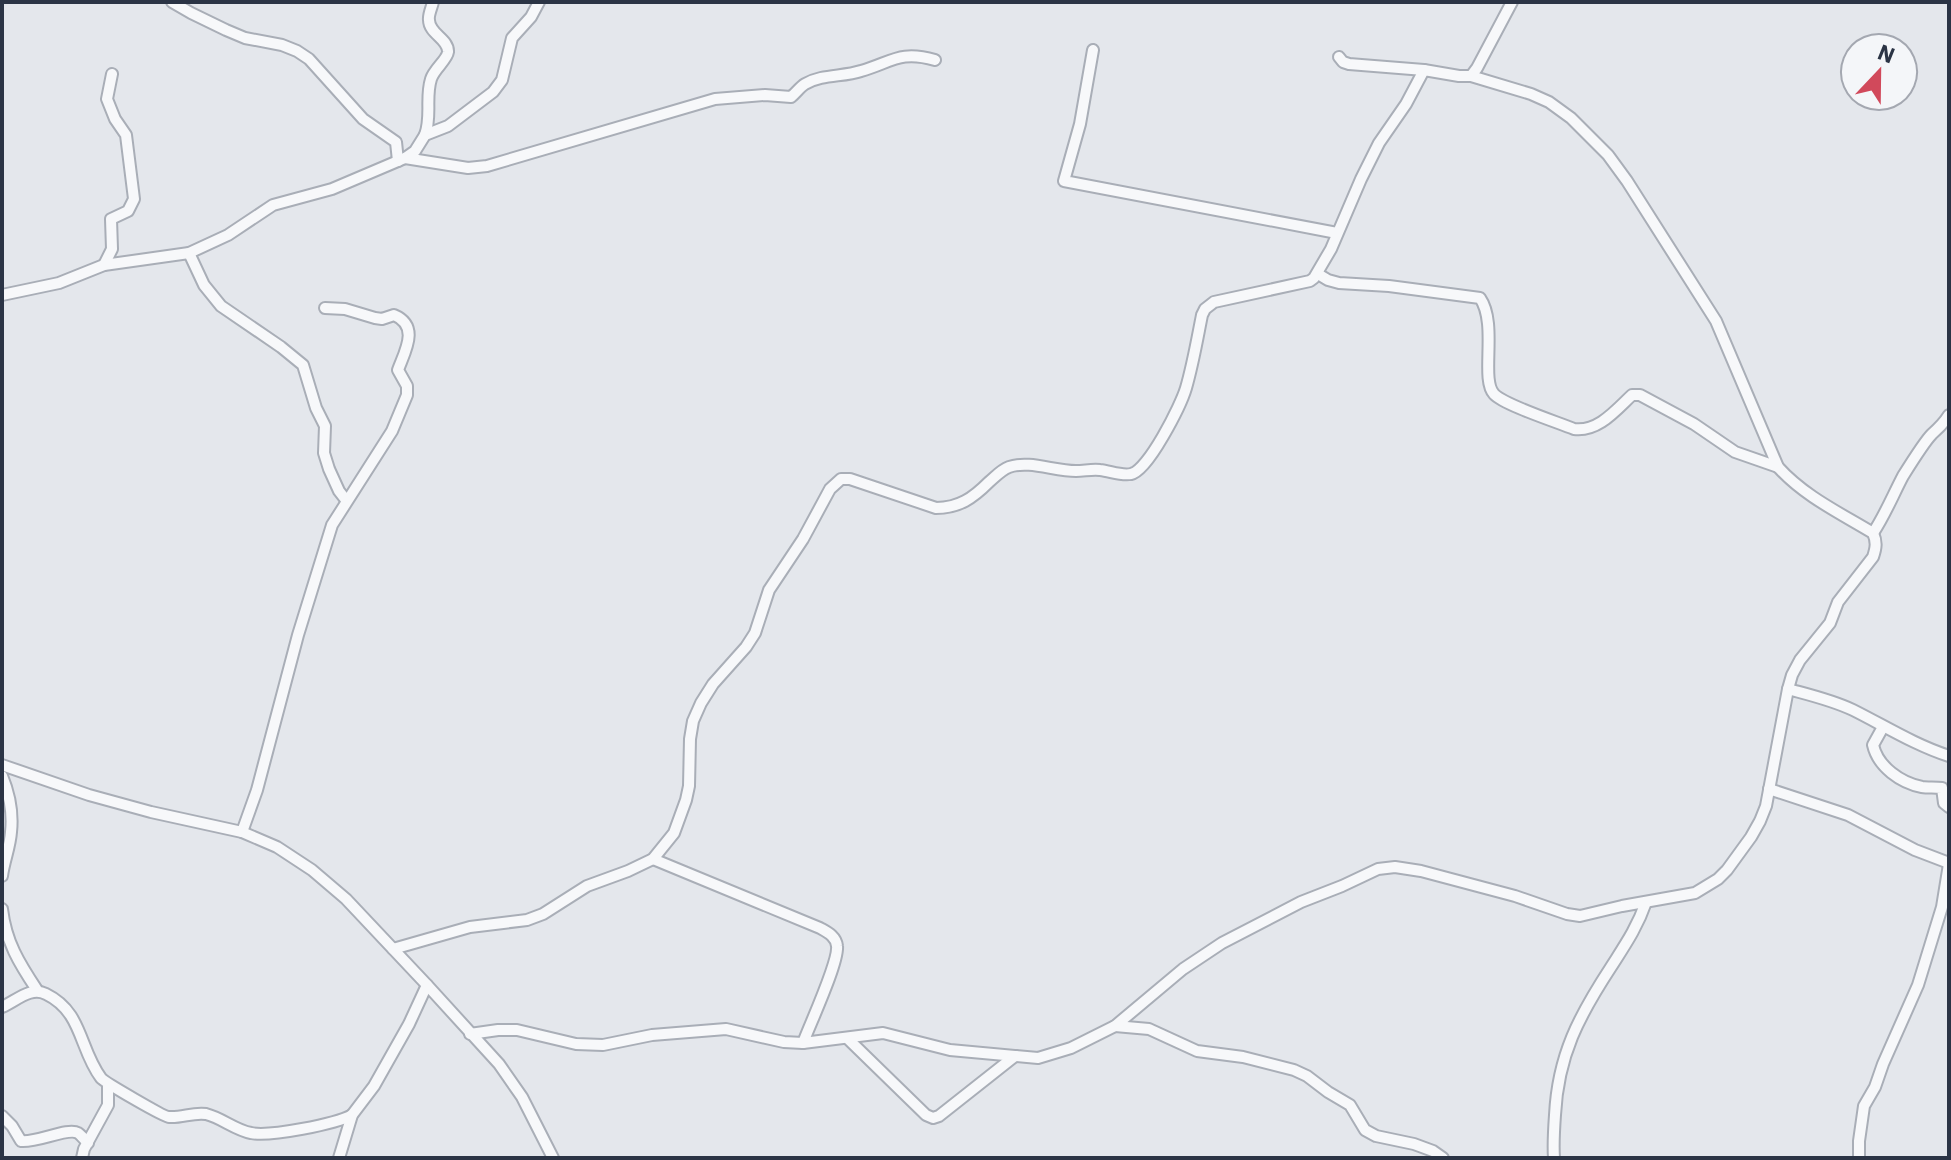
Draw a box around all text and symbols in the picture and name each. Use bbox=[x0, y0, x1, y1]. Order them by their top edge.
north arrow bbox=[1839, 32, 1919, 112]
text: N bbox=[1874, 37, 1899, 69]

